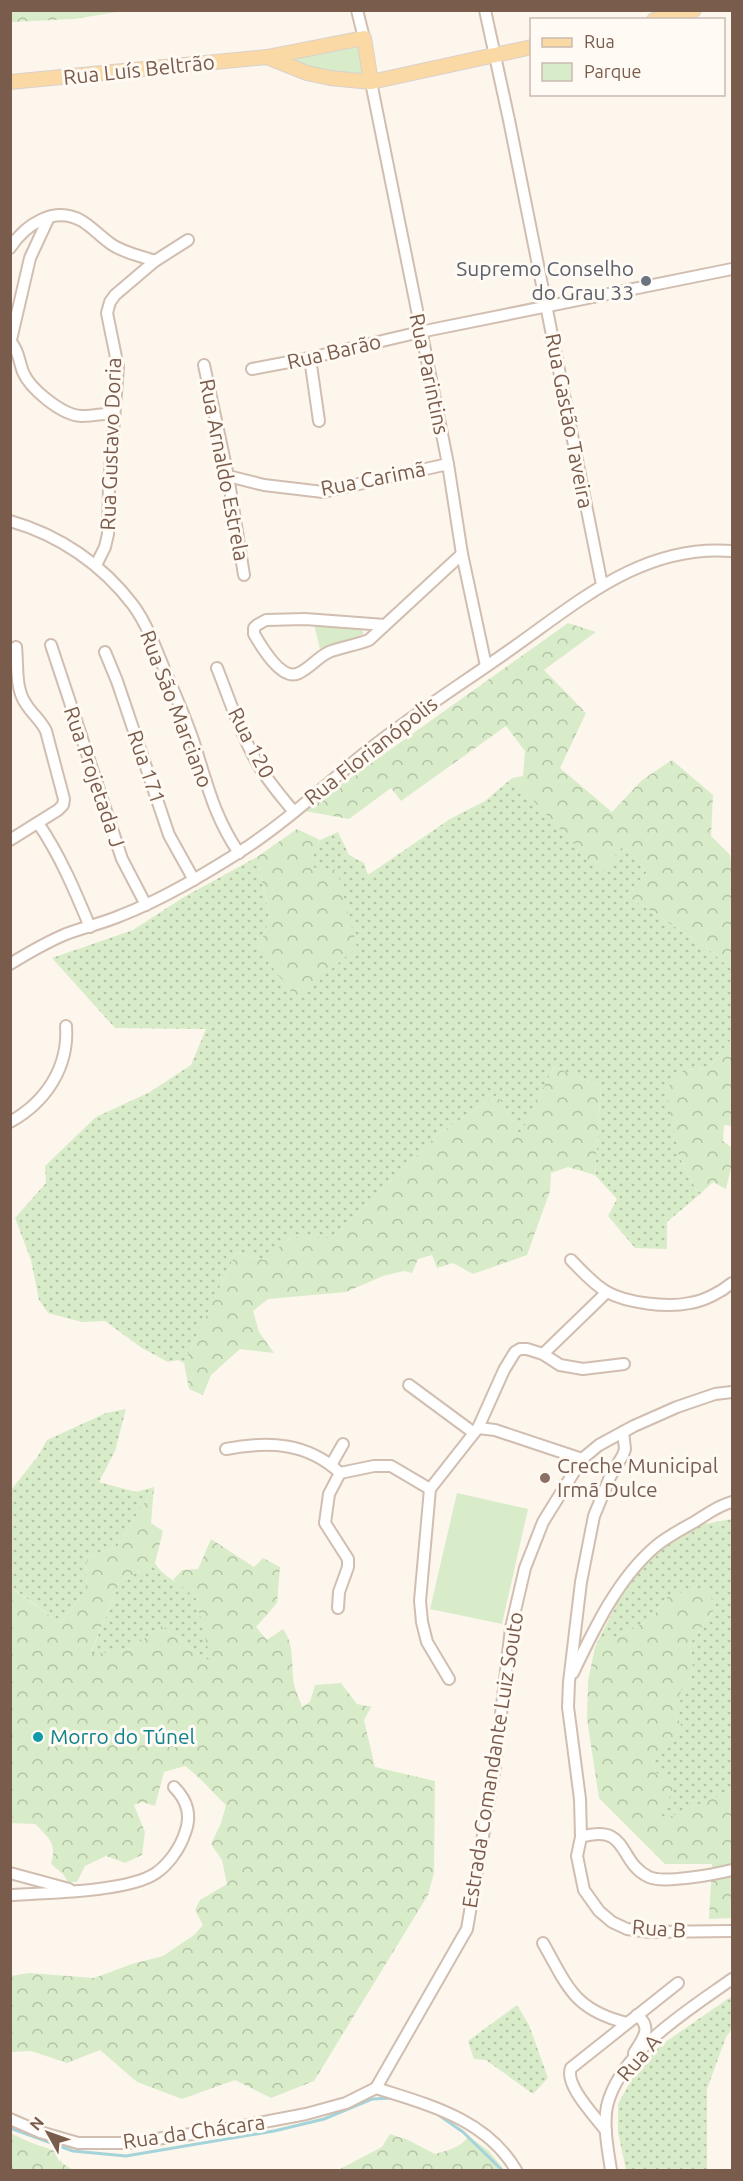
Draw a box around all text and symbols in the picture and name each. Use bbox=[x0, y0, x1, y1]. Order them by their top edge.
legend bbox=[530, 18, 725, 96]
text: Rua bbox=[584, 31, 615, 51]
street label: Rua Luís Beltrão bbox=[62, 49, 216, 89]
text: Parque bbox=[584, 61, 641, 81]
place label: Supremo Conselho do Grau 33 bbox=[456, 256, 634, 304]
marker: Supremo Conselho do Grau 33 bbox=[639, 274, 653, 288]
street label: Rua Parintins bbox=[405, 311, 455, 437]
street label: Rua Barão bbox=[284, 329, 383, 373]
street label: Rua Gastão Taveira bbox=[541, 331, 599, 510]
street label: Rua Gustavo Doria bbox=[95, 357, 125, 531]
street label: Rua Arnaldo Estrela bbox=[196, 377, 254, 563]
street label: Rua Carimã bbox=[318, 456, 427, 500]
street label: Rua São Marciano bbox=[136, 627, 218, 791]
street label: Rua Florianópolis bbox=[299, 691, 442, 810]
street label: Rua Projetada J bbox=[60, 703, 130, 850]
street label: Rua 120 bbox=[224, 703, 280, 782]
street label: Rua 171 bbox=[123, 727, 171, 807]
place label: Creche Municipal Irmã Dulce bbox=[557, 1453, 718, 1501]
marker: Creche Municipal Irmã Dulce bbox=[538, 1471, 552, 1485]
street label: Estrada Comandante Luiz Souto bbox=[457, 1610, 527, 1910]
place label: Morro do Túnel bbox=[50, 1724, 195, 1748]
marker: Morro do Túnel bbox=[31, 1730, 45, 1744]
street label: Rua B bbox=[631, 1914, 687, 1942]
street label: Rua A bbox=[611, 2029, 665, 2086]
north arrow bbox=[18, 2103, 78, 2163]
street label: Rua da Chácara bbox=[121, 2109, 267, 2153]
text: N bbox=[26, 2113, 47, 2134]

